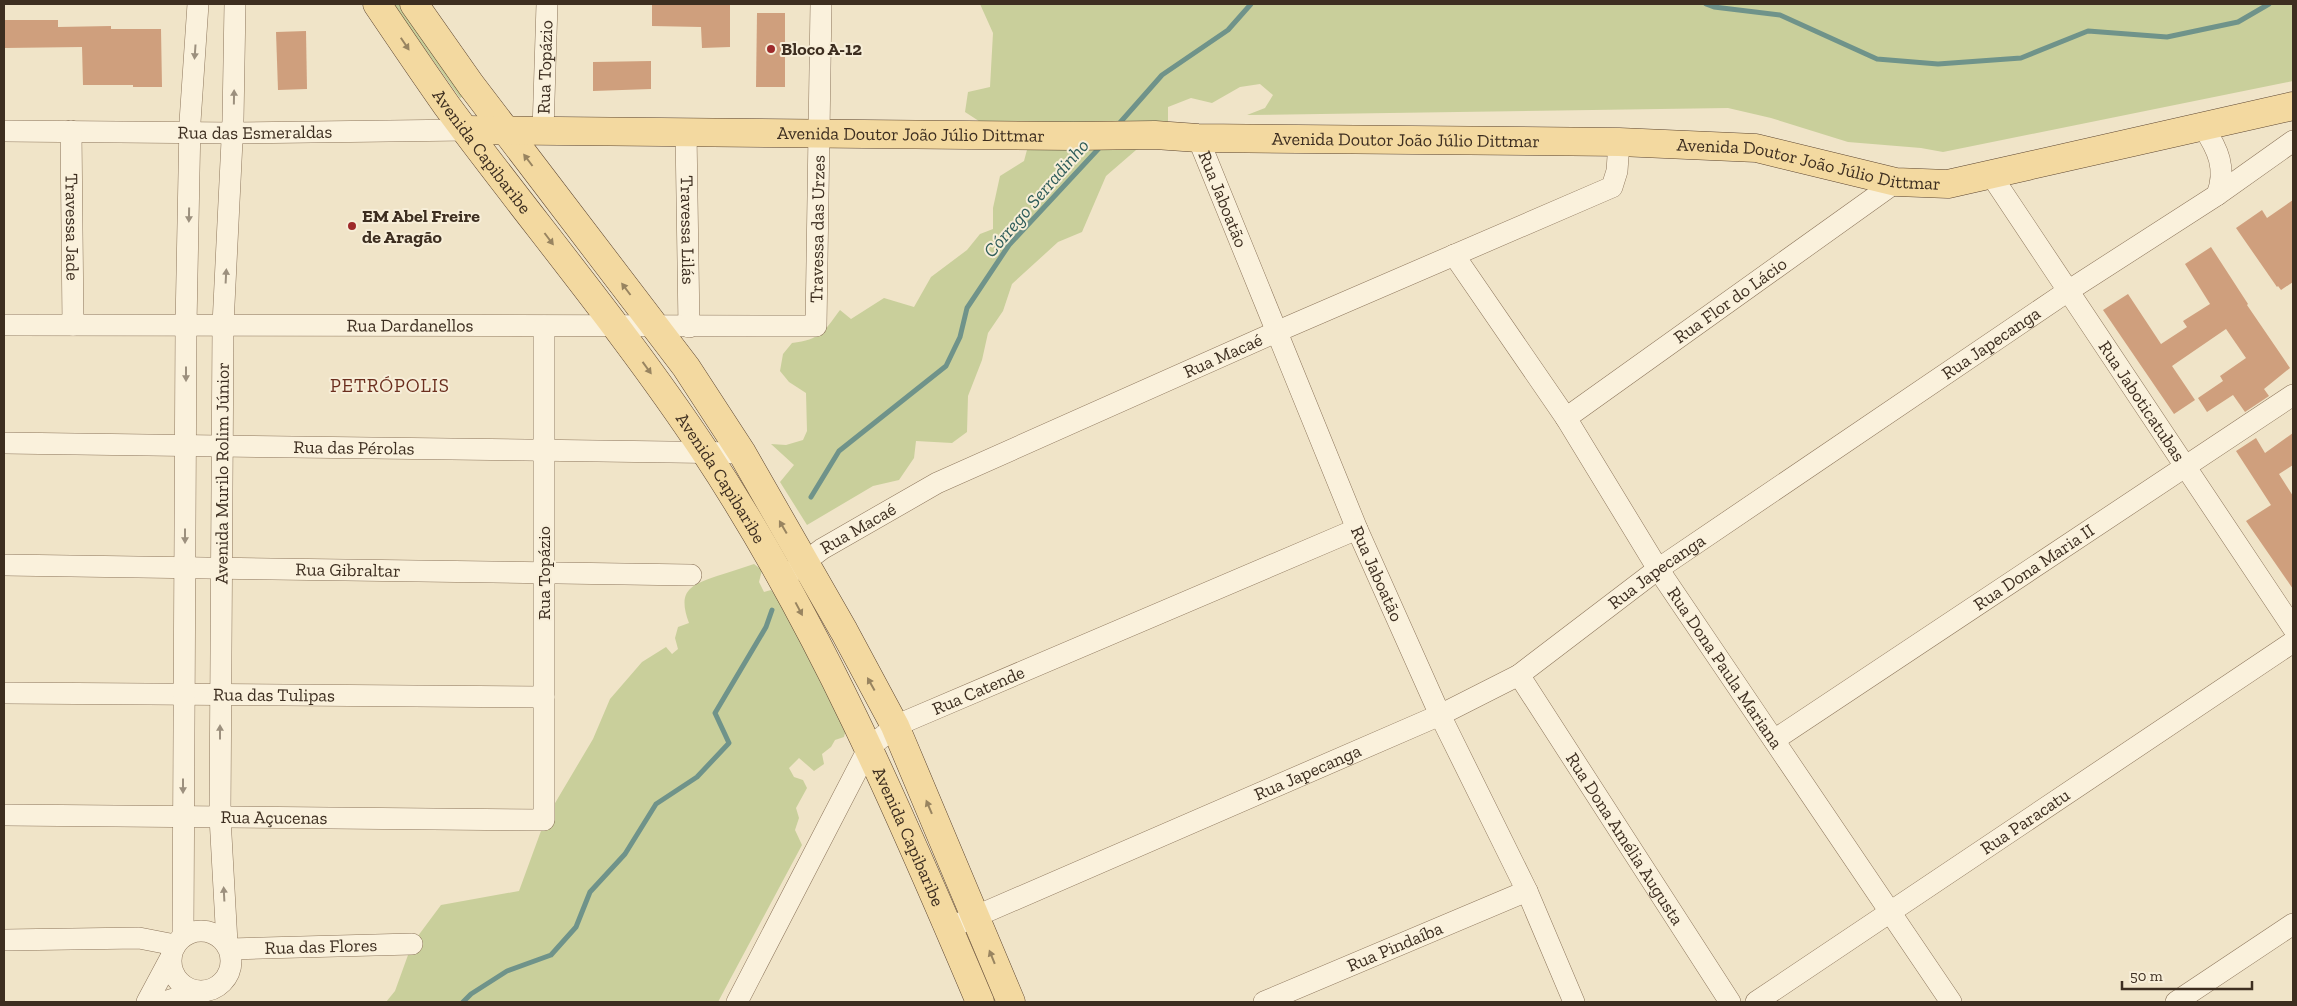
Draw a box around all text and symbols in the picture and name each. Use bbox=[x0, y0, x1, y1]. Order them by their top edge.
street label: Rua Topázio bbox=[533, 20, 557, 114]
one-way arrow bbox=[400, 37, 410, 51]
place label: Bloco A-12 bbox=[781, 38, 862, 60]
marker: Bloco A-12 bbox=[765, 43, 777, 55]
one-way arrow bbox=[190, 45, 198, 61]
street label: Avenida Capibaribe bbox=[428, 85, 536, 218]
one-way arrow bbox=[230, 88, 238, 104]
street label: Rua das Esmeraldas bbox=[178, 121, 333, 144]
street label: Avenida Doutor João Júlio Dittmar bbox=[777, 122, 1045, 147]
street label: Avenida Doutor João Júlio Dittmar bbox=[1272, 128, 1540, 152]
water label: Córrego Serradinho bbox=[978, 134, 1094, 262]
street label: Avenida Doutor João Júlio Dittmar bbox=[1676, 134, 1941, 195]
street label: Rua Jaboatão bbox=[1193, 148, 1252, 251]
one-way arrow bbox=[523, 153, 533, 167]
street label: Travessa das Urzes bbox=[805, 155, 830, 303]
street label: Travessa Jade bbox=[60, 173, 84, 281]
street label: Travessa Lilás bbox=[676, 175, 699, 285]
place label: EM Abel Freire de Aragão bbox=[362, 205, 480, 248]
one-way arrow bbox=[185, 207, 193, 223]
marker: EM Abel Freire de Aragão bbox=[346, 220, 358, 232]
one-way arrow bbox=[543, 232, 554, 245]
street label: Rua Flor do Lácio bbox=[1669, 253, 1791, 348]
one-way arrow bbox=[222, 268, 230, 284]
one-way arrow bbox=[621, 283, 632, 296]
street label: Rua Japecanga bbox=[1938, 302, 2045, 384]
street label: Rua Dardanellos bbox=[346, 314, 474, 337]
street label: Rua Macaé bbox=[1180, 329, 1266, 383]
street label: Rua Jaboticatubas bbox=[2094, 337, 2190, 466]
street label: Avenida Murilo Rolim Júnior bbox=[210, 362, 234, 584]
one-way arrow bbox=[641, 362, 651, 375]
one-way arrow bbox=[182, 366, 190, 382]
district label: PETRÓPOLIS bbox=[330, 374, 450, 397]
street label: Avenida Capibaribe bbox=[671, 409, 771, 547]
street label: Rua das Pérolas bbox=[293, 436, 415, 460]
street label: Rua Macaé bbox=[816, 498, 900, 559]
street label: Rua Dona Maria II bbox=[1969, 519, 2099, 615]
one-way arrow bbox=[779, 520, 788, 533]
street label: Rua Jaboatão bbox=[1346, 522, 1408, 625]
street label: Rua Topázio bbox=[533, 526, 555, 620]
one-way arrow bbox=[181, 528, 189, 544]
street label: Rua Japecanga bbox=[1604, 529, 1710, 614]
street label: Rua Gibraltar bbox=[295, 558, 401, 582]
street label: Rua Dona Paula Mariana bbox=[1662, 583, 1788, 753]
one-way arrow bbox=[795, 602, 803, 616]
street label: Rua Catende bbox=[929, 661, 1028, 720]
one-way arrow bbox=[866, 677, 875, 691]
street label: Rua das Tulipas bbox=[213, 684, 335, 706]
one-way arrow bbox=[216, 724, 224, 740]
street label: Rua Japecanga bbox=[1251, 739, 1365, 805]
street label: Rua Dona Amélia Augusta bbox=[1561, 748, 1689, 930]
street label: Avenida Capibaribe bbox=[868, 763, 949, 910]
one-way arrow bbox=[179, 778, 187, 794]
street label: Rua Paracatu bbox=[1976, 784, 2074, 859]
one-way arrow bbox=[925, 799, 933, 814]
street label: Rua Açucenas bbox=[220, 806, 328, 829]
one-way arrow bbox=[219, 886, 227, 902]
street label: Rua Pindaíba bbox=[1344, 917, 1446, 977]
street label: Rua das Flores bbox=[264, 934, 378, 959]
one-way arrow bbox=[988, 949, 996, 964]
scale bar bbox=[2122, 958, 2252, 990]
text: 50 m bbox=[2130, 967, 2163, 985]

